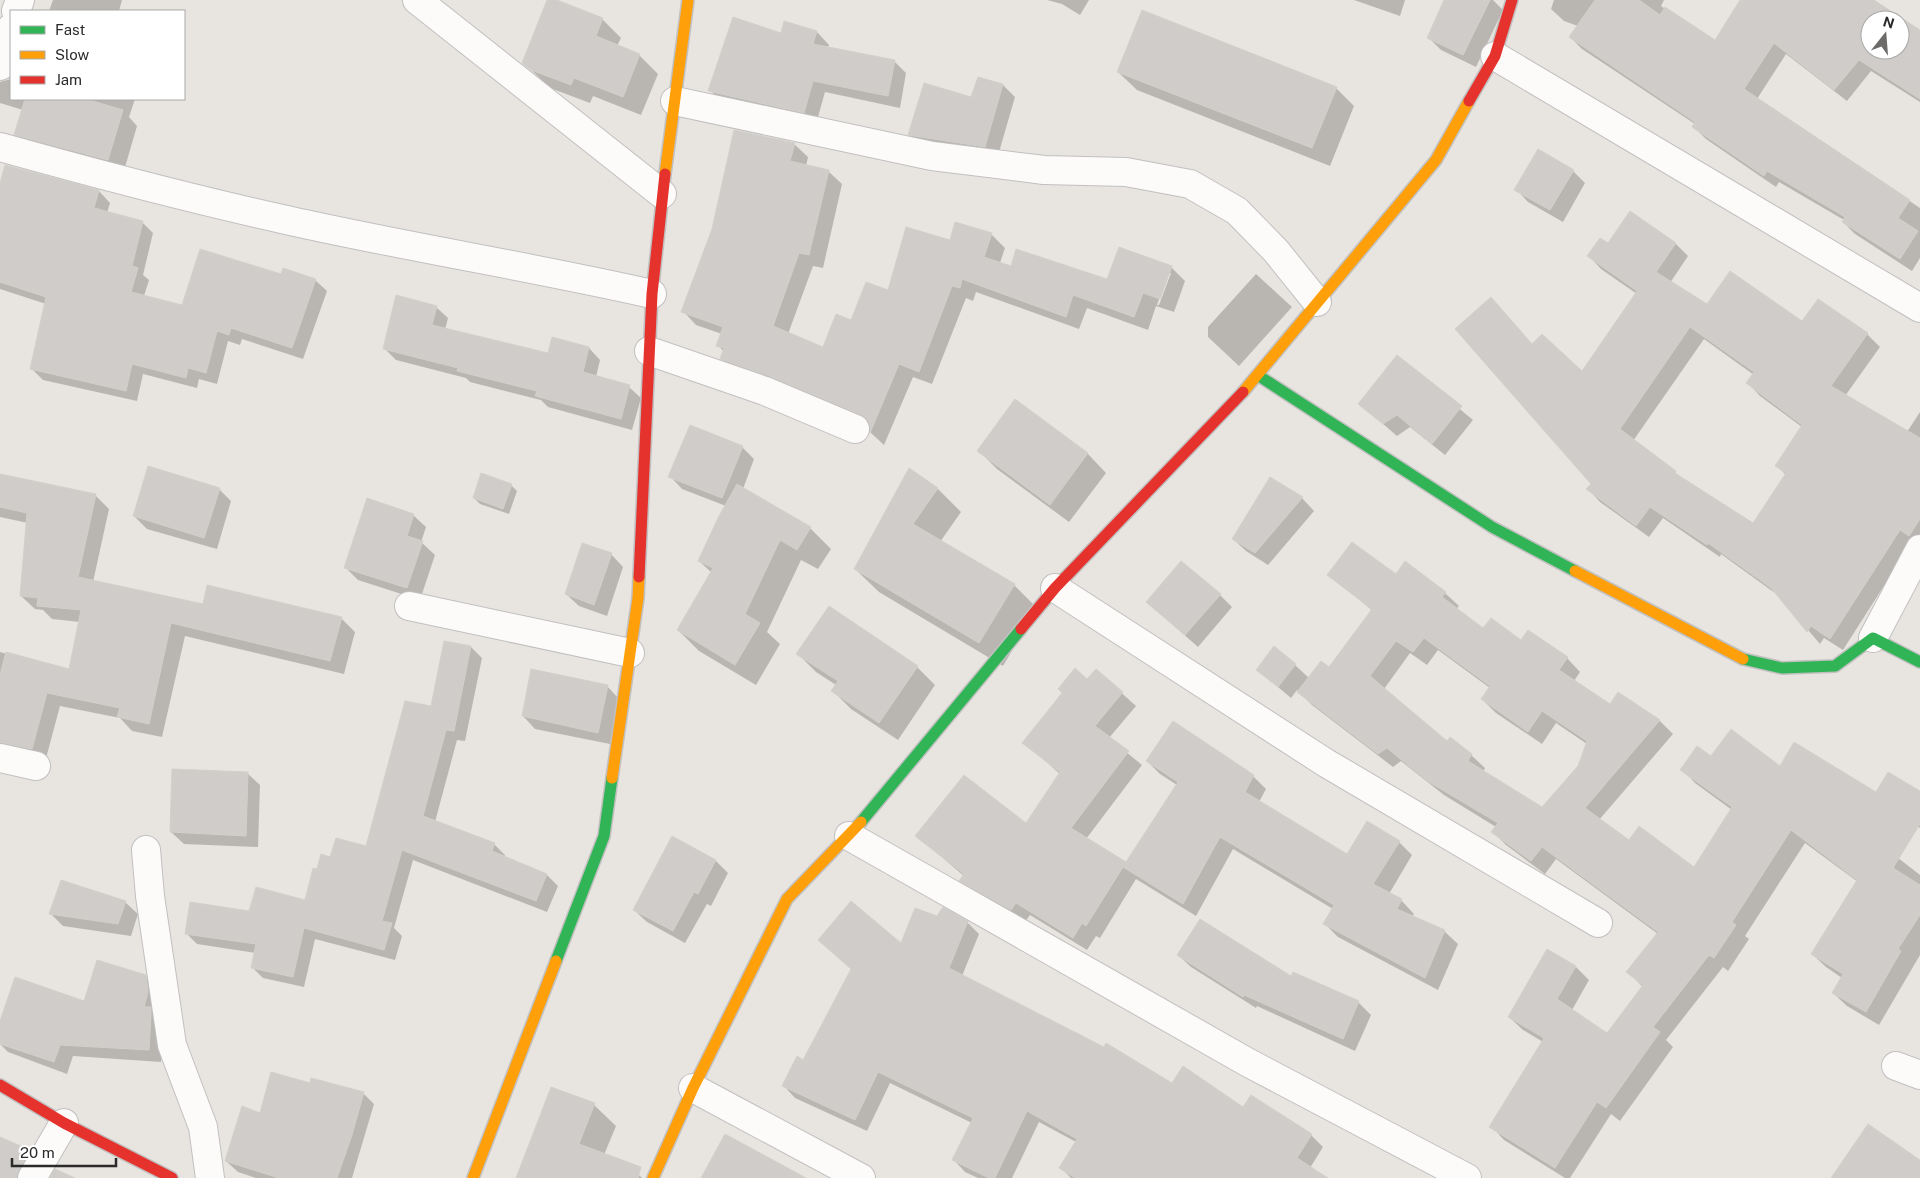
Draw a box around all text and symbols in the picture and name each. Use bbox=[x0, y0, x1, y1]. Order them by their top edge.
legend bbox=[10, 10, 185, 100]
north arrow bbox=[1860, 10, 1910, 60]
text: N bbox=[1881, 13, 1896, 32]
text: Fast bbox=[55, 21, 85, 38]
text: Slow bbox=[55, 46, 90, 63]
text: Jam bbox=[55, 71, 82, 88]
scale bar bbox=[12, 1136, 116, 1168]
text: 20 m bbox=[20, 1144, 55, 1161]

